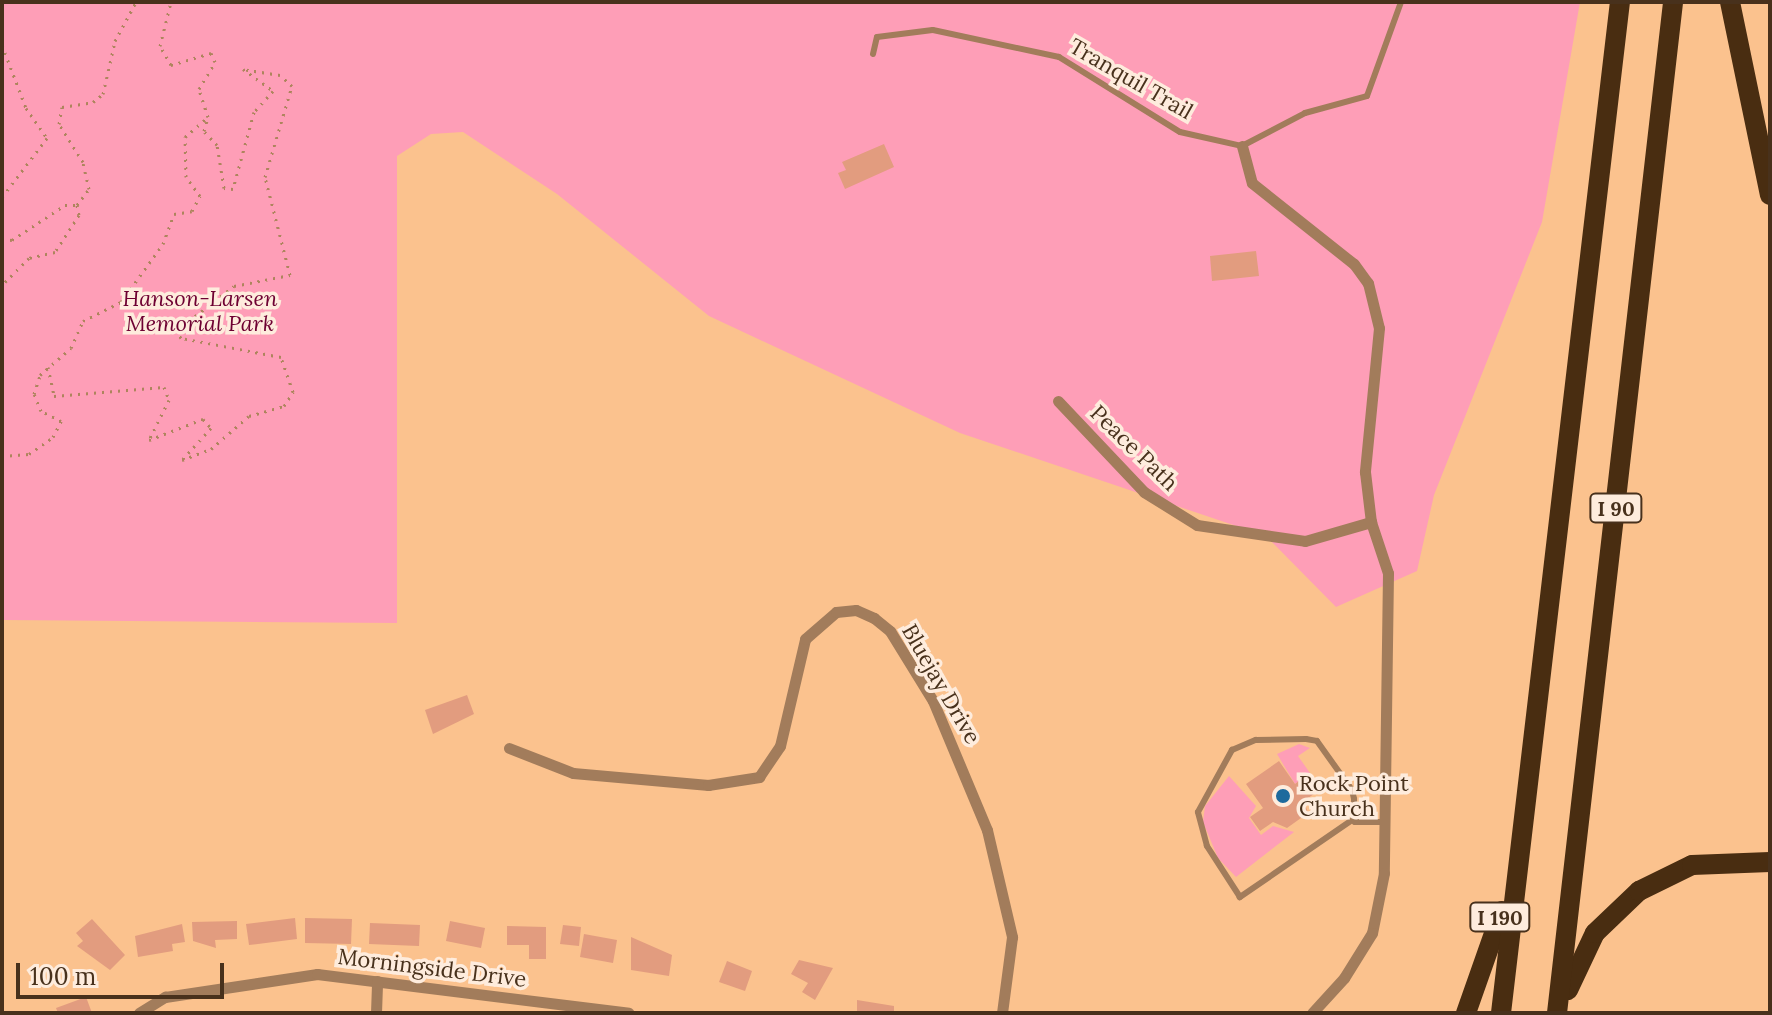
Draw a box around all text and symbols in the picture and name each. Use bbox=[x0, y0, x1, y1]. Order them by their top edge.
street label: Tranquil Trail bbox=[1065, 33, 1197, 125]
park label: Hanson-Larsen Memorial Park bbox=[123, 285, 277, 336]
street label: Peace Path bbox=[1085, 400, 1183, 496]
road number: I 90 bbox=[1588, 492, 1644, 524]
street label: Bluejay Drive bbox=[896, 619, 986, 749]
place label: Rock Point Church bbox=[1299, 770, 1409, 822]
marker: Rock Point Church bbox=[1274, 787, 1292, 805]
road number: I 190 bbox=[1468, 901, 1532, 933]
street label: Morningside Drive bbox=[336, 943, 528, 993]
scale bar bbox=[20, 947, 228, 997]
text: 100 m bbox=[30, 961, 96, 992]

